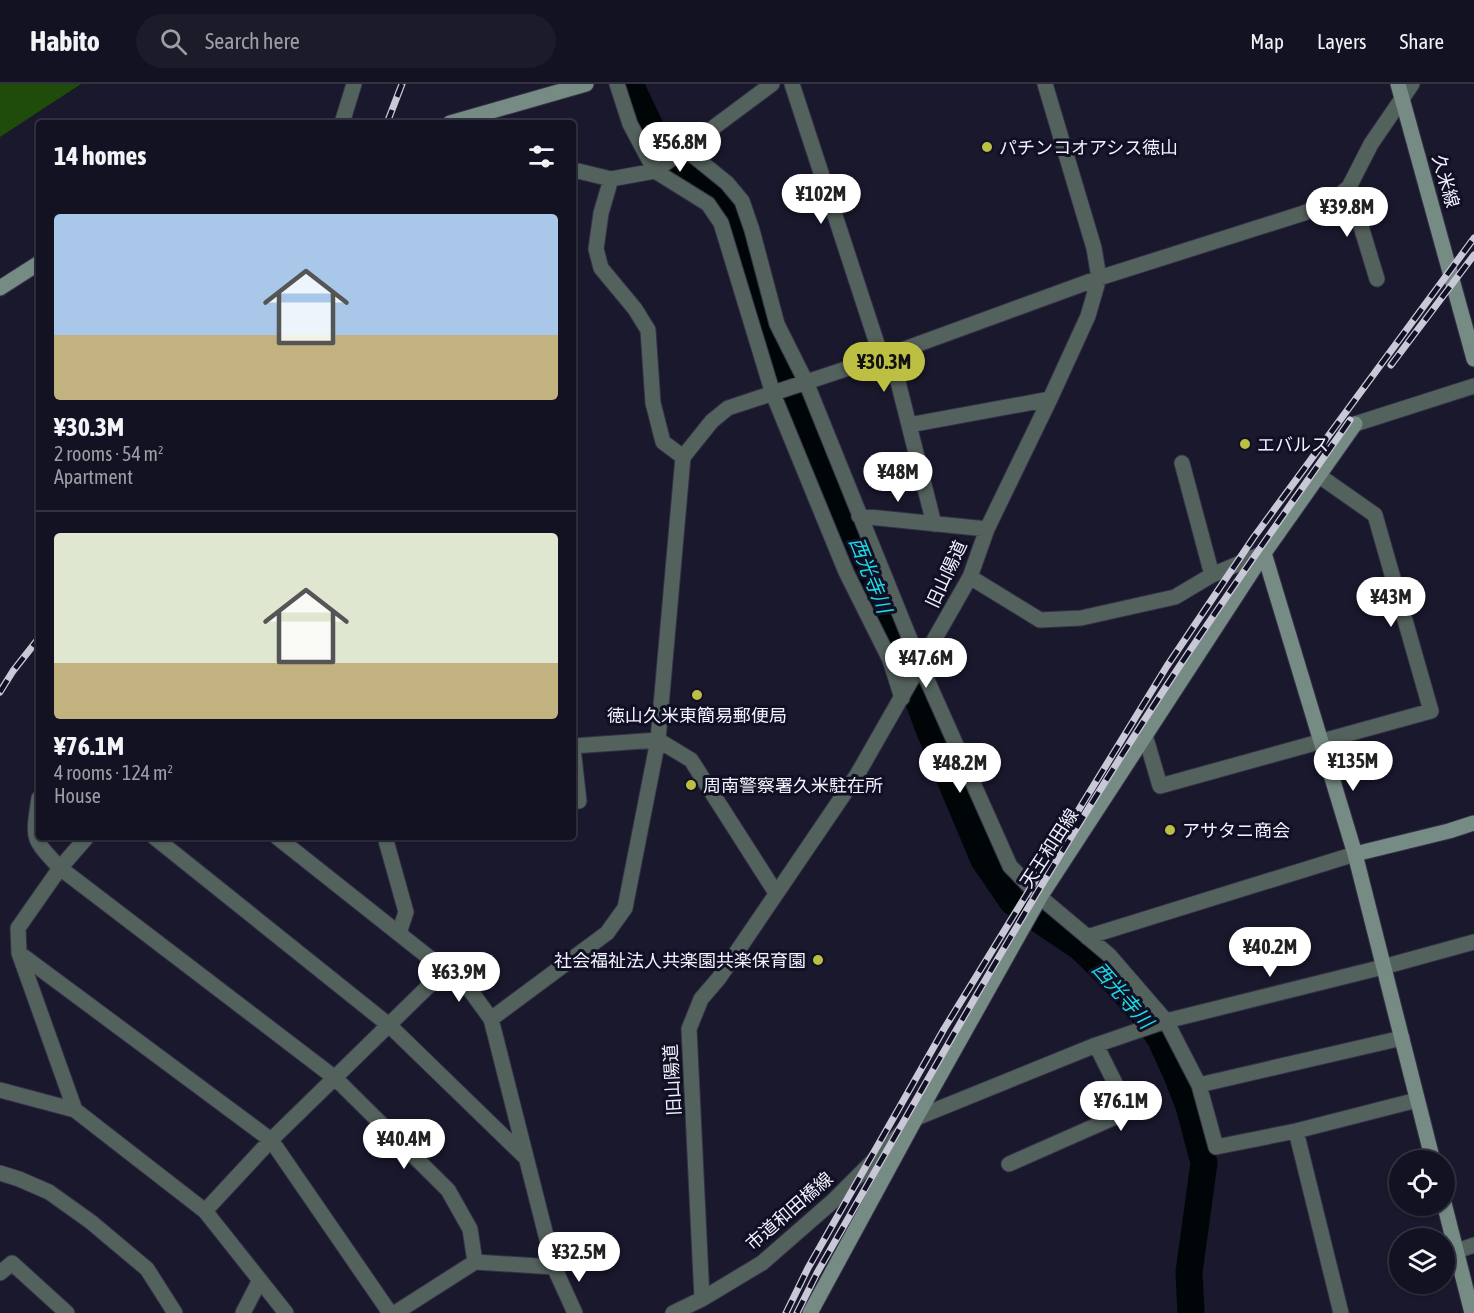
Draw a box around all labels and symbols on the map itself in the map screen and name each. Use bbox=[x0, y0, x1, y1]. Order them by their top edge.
pin: ¥56.8M bbox=[631, 122, 729, 173]
place label: パチンコオアシス徳山 bbox=[999, 137, 1178, 158]
marker: パチンコオアシス徳山 bbox=[980, 140, 994, 154]
street label: 久米線 bbox=[1428, 152, 1464, 210]
pin: ¥102M bbox=[779, 174, 863, 225]
pin: ¥39.8M bbox=[1298, 187, 1396, 238]
pin: ¥30.3M bbox=[835, 342, 933, 393]
place label: エバルス bbox=[1257, 434, 1329, 455]
marker: エバルス bbox=[1238, 437, 1252, 451]
pin: ¥48M bbox=[862, 452, 934, 503]
water label: 西光寺川 bbox=[845, 534, 897, 618]
street label: 旧山陽道 bbox=[921, 537, 971, 611]
pin: ¥43M bbox=[1355, 577, 1427, 628]
pin: ¥47.6M bbox=[877, 638, 975, 689]
marker: 徳山久米東簡易郵便局 bbox=[690, 688, 704, 702]
place label: 徳山久米東簡易郵便局 bbox=[607, 705, 787, 726]
pin: ¥135M bbox=[1311, 741, 1395, 792]
pin: ¥48.2M bbox=[911, 743, 1009, 794]
place label: 周南警察署久米駐在所 bbox=[703, 775, 883, 796]
marker: 周南警察署久米駐在所 bbox=[684, 778, 698, 792]
street label: 天王和田線 bbox=[1016, 805, 1082, 891]
place label: アサタニ商会 bbox=[1182, 820, 1290, 841]
marker: アサタニ商会 bbox=[1163, 823, 1177, 837]
pin: ¥40.2M bbox=[1221, 927, 1319, 978]
place label: 社会福祉法人共楽園共楽保育園 bbox=[554, 950, 806, 971]
pin: ¥63.9M bbox=[410, 952, 508, 1003]
marker: 社会福祉法人共楽園共楽保育園 bbox=[811, 953, 825, 967]
water label: 西光寺川 bbox=[1088, 957, 1159, 1034]
street label: 旧山陽道 bbox=[660, 1043, 684, 1117]
pin: ¥76.1M bbox=[1072, 1081, 1170, 1132]
pin: ¥40.4M bbox=[355, 1119, 453, 1170]
street label: 市道和田橋線 bbox=[741, 1168, 837, 1254]
pin: ¥32.5M bbox=[530, 1232, 628, 1283]

